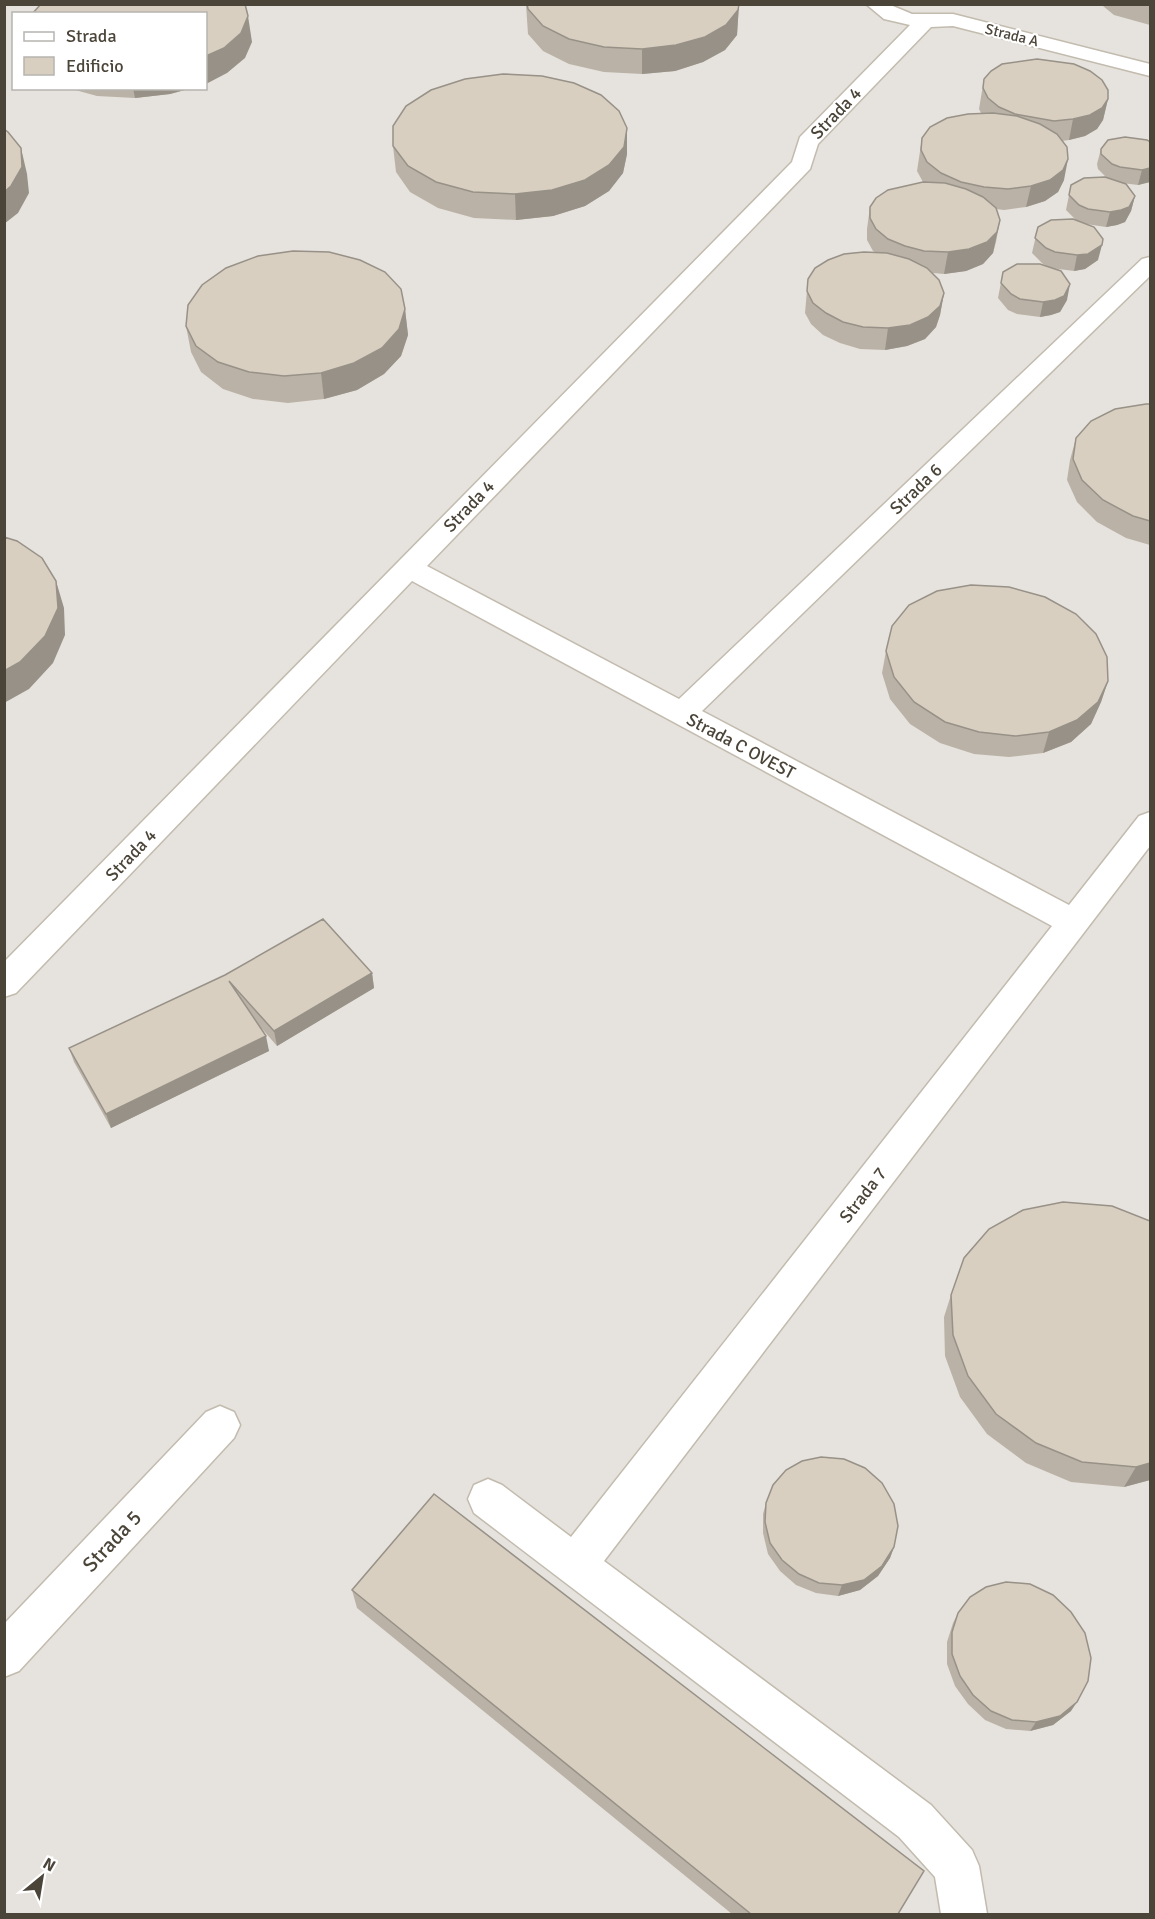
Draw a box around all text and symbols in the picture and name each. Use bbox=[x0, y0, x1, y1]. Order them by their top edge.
legend bbox=[12, 12, 207, 90]
street label: Strada A bbox=[983, 20, 1041, 50]
text: Strada bbox=[66, 25, 117, 47]
text: Edificio bbox=[66, 55, 124, 77]
street label: Strada 4 bbox=[806, 82, 866, 144]
street label: Strada 6 bbox=[885, 459, 947, 519]
street label: Strada 4 bbox=[439, 475, 499, 537]
street label: Strada C OVEST bbox=[683, 708, 799, 784]
street label: Strada 4 bbox=[101, 824, 161, 886]
street label: Strada 7 bbox=[835, 1163, 891, 1227]
street label: Strada 5 bbox=[77, 1505, 147, 1577]
north arrow bbox=[12, 1847, 72, 1907]
text: N bbox=[39, 1853, 59, 1876]

